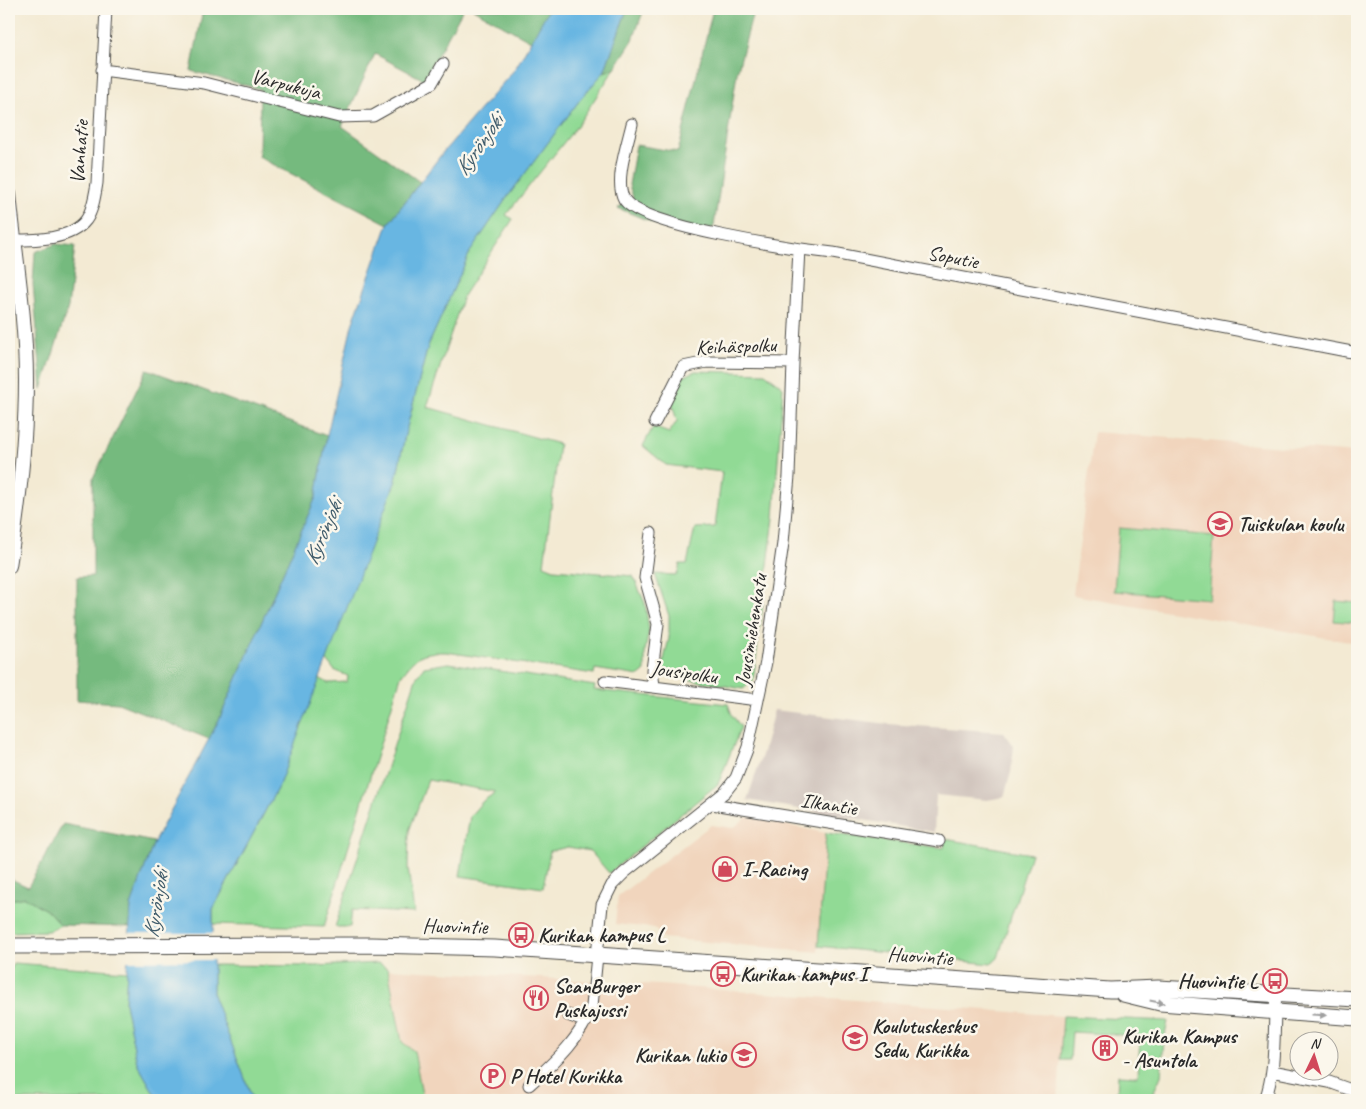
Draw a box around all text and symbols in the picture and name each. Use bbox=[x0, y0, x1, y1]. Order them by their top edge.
street label: Varpukuja bbox=[249, 63, 325, 106]
water label: Kyrönjoki bbox=[448, 105, 513, 181]
street label: Vanhatie bbox=[64, 117, 94, 185]
street label: Soputie bbox=[926, 239, 983, 275]
street label: Keihäspolku bbox=[695, 332, 778, 360]
water label: Kyrönjoki bbox=[297, 491, 351, 569]
school or university icon: Tuiskulan koulu bbox=[1207, 511, 1233, 537]
place label: Tuiskulan koulu bbox=[1238, 511, 1345, 537]
street label: Jousimiehenkatu bbox=[729, 571, 773, 689]
street label: Jousipolku bbox=[648, 654, 720, 690]
street label: Ilkantie bbox=[799, 787, 860, 821]
shop icon: I-Racing bbox=[712, 856, 738, 882]
place label: I-Racing bbox=[742, 856, 809, 882]
water label: Kyrönjoki bbox=[137, 864, 176, 940]
street label: Huovintie bbox=[422, 912, 489, 940]
bus stop icon: Kurikan kampus L bbox=[508, 922, 534, 948]
place label: Kurikan kampus L bbox=[538, 922, 666, 948]
street label: Huovintie bbox=[887, 941, 955, 971]
bus stop icon: Kurikan kampus I bbox=[710, 961, 736, 987]
place label: Kurikan kampus I bbox=[740, 961, 871, 987]
place label: Huovintie L bbox=[1178, 968, 1259, 994]
bus stop icon: Huovintie L bbox=[1262, 968, 1288, 994]
place label: ScanBurger Puskajussi bbox=[554, 973, 642, 1023]
restaurant icon: ScanBurger Puskajussi bbox=[523, 985, 549, 1011]
one-way arrow bbox=[1149, 999, 1165, 1007]
one-way arrow bbox=[1311, 1011, 1327, 1019]
place label: Koulutuskeskus Sedu, Kurikka bbox=[872, 1013, 978, 1063]
place label: Kurikan Kampus - Asuntola bbox=[1122, 1023, 1239, 1073]
school or university icon: Koulutuskeskus Sedu, Kurikka bbox=[842, 1025, 868, 1051]
north arrow bbox=[1288, 1032, 1338, 1082]
building icon: Kurikan Kampus - Asuntola bbox=[1092, 1035, 1118, 1061]
text: N bbox=[1310, 1035, 1322, 1052]
place label: Kurikan lukio bbox=[635, 1042, 727, 1068]
school or university icon: Kurikan lukio bbox=[731, 1042, 757, 1068]
parking icon: P Hotel Kurikka bbox=[480, 1063, 506, 1089]
place label: P Hotel Kurikka bbox=[510, 1063, 623, 1089]

